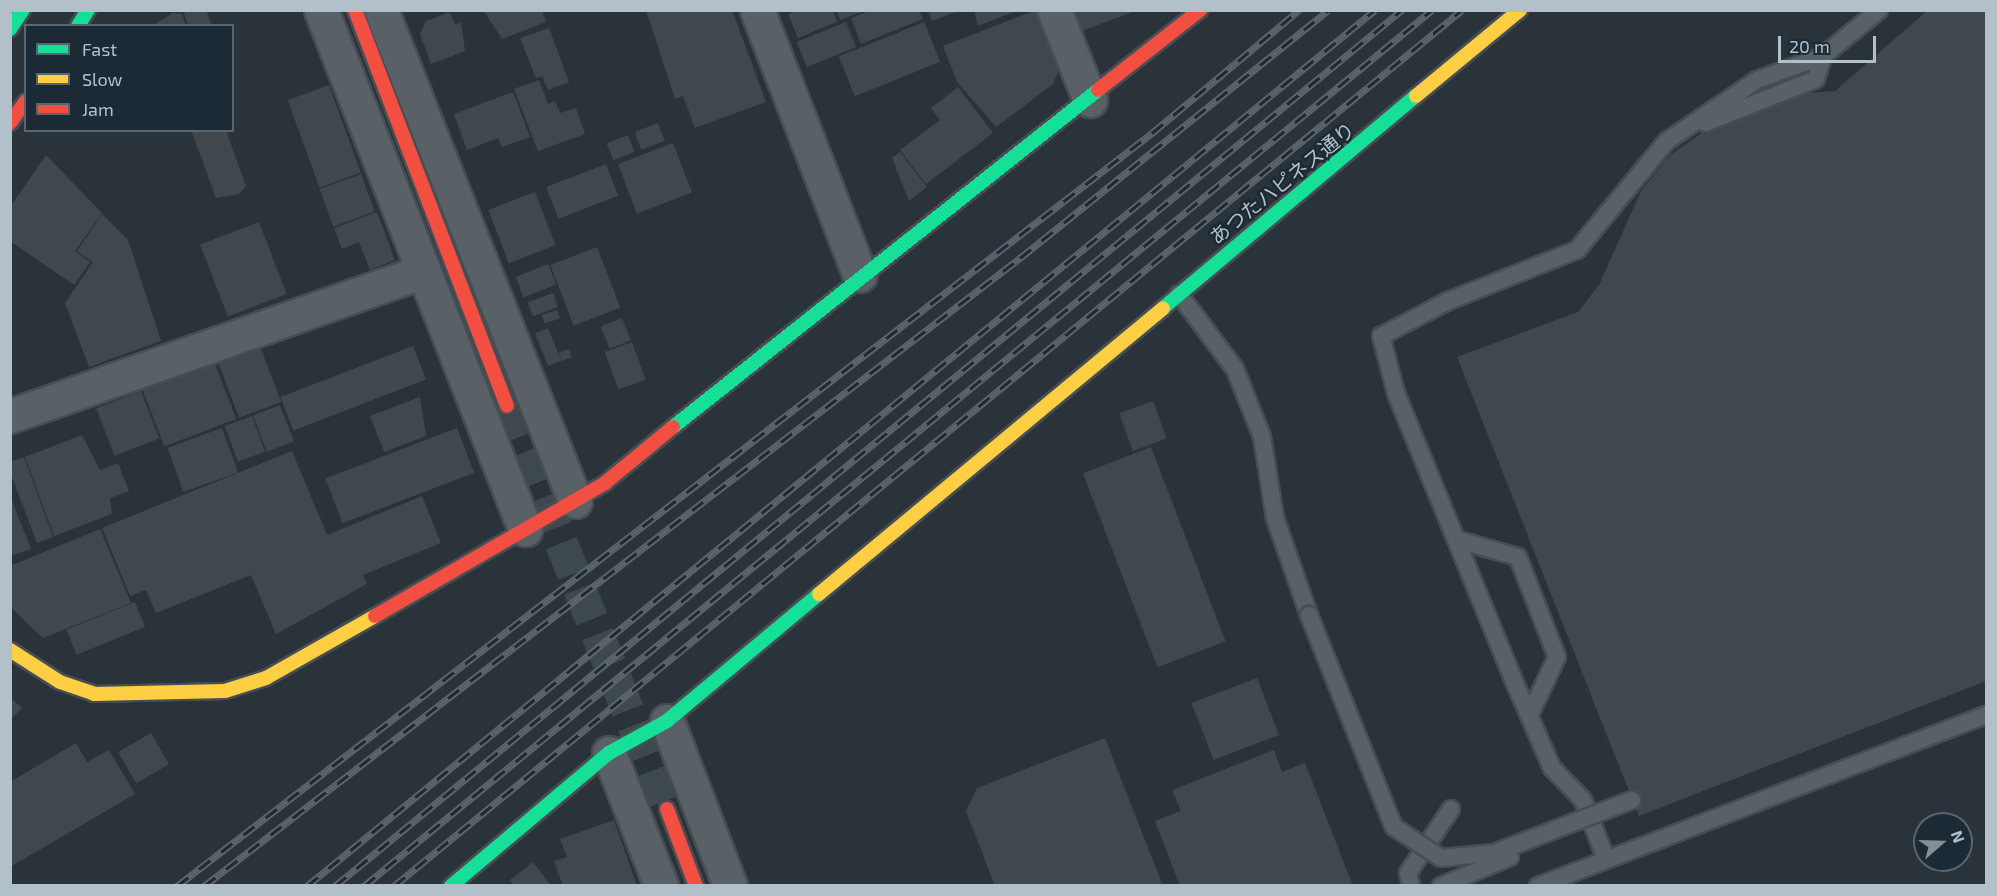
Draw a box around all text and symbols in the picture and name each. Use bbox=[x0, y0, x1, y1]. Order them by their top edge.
legend bbox=[24, 24, 234, 132]
scale bar bbox=[1781, 24, 1878, 62]
text: 20 m bbox=[1789, 35, 1830, 57]
text: Fast bbox=[82, 38, 117, 60]
text: Slow bbox=[82, 68, 122, 90]
text: Jam bbox=[82, 98, 114, 120]
street label: あつたハピネス通り bbox=[1205, 117, 1359, 249]
north arrow bbox=[1913, 812, 1973, 872]
text: N bbox=[1948, 828, 1969, 845]

